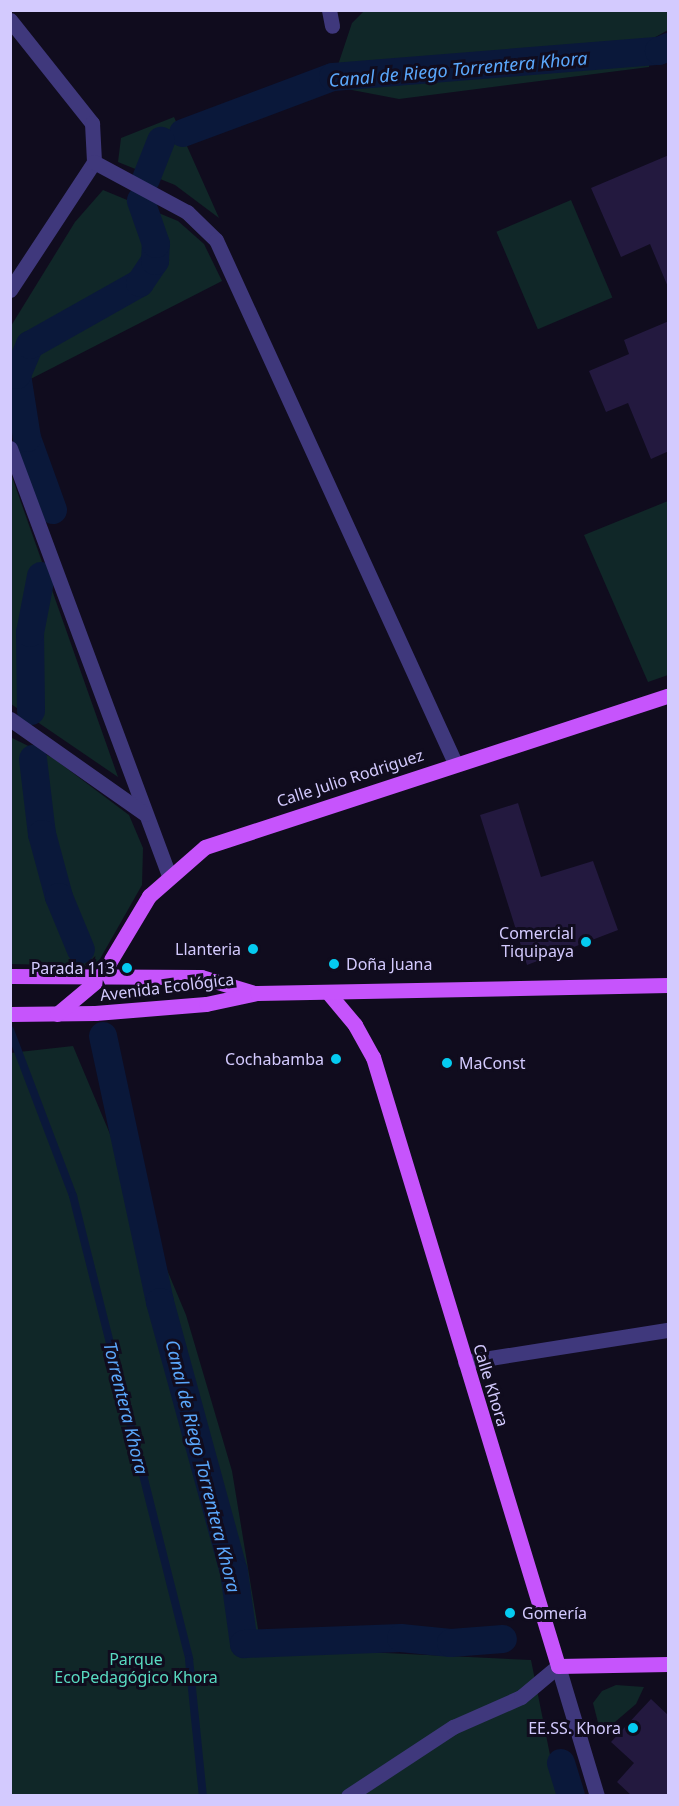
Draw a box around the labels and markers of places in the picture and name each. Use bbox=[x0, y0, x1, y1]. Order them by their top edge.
place label: Comercial Tiquipaya bbox=[499, 923, 574, 961]
marker: Comercial Tiquipaya bbox=[579, 935, 593, 949]
place label: Llanteria bbox=[175, 939, 241, 959]
marker: Llanteria bbox=[246, 942, 260, 956]
place label: Doña Juana bbox=[346, 954, 432, 974]
marker: Doña Juana bbox=[327, 957, 341, 971]
place label: Parada 113 bbox=[31, 958, 115, 978]
marker: Parada 113 bbox=[120, 961, 134, 975]
place label: Cochabamba bbox=[225, 1049, 324, 1069]
marker: Cochabamba bbox=[329, 1052, 343, 1066]
place label: MaConst bbox=[459, 1053, 526, 1073]
marker: MaConst bbox=[440, 1056, 454, 1070]
place label: Gomería bbox=[522, 1603, 587, 1623]
marker: Gomería bbox=[503, 1606, 517, 1620]
place label: EE.SS. Khora bbox=[528, 1718, 621, 1738]
marker: EE.SS. Khora bbox=[626, 1721, 640, 1735]

